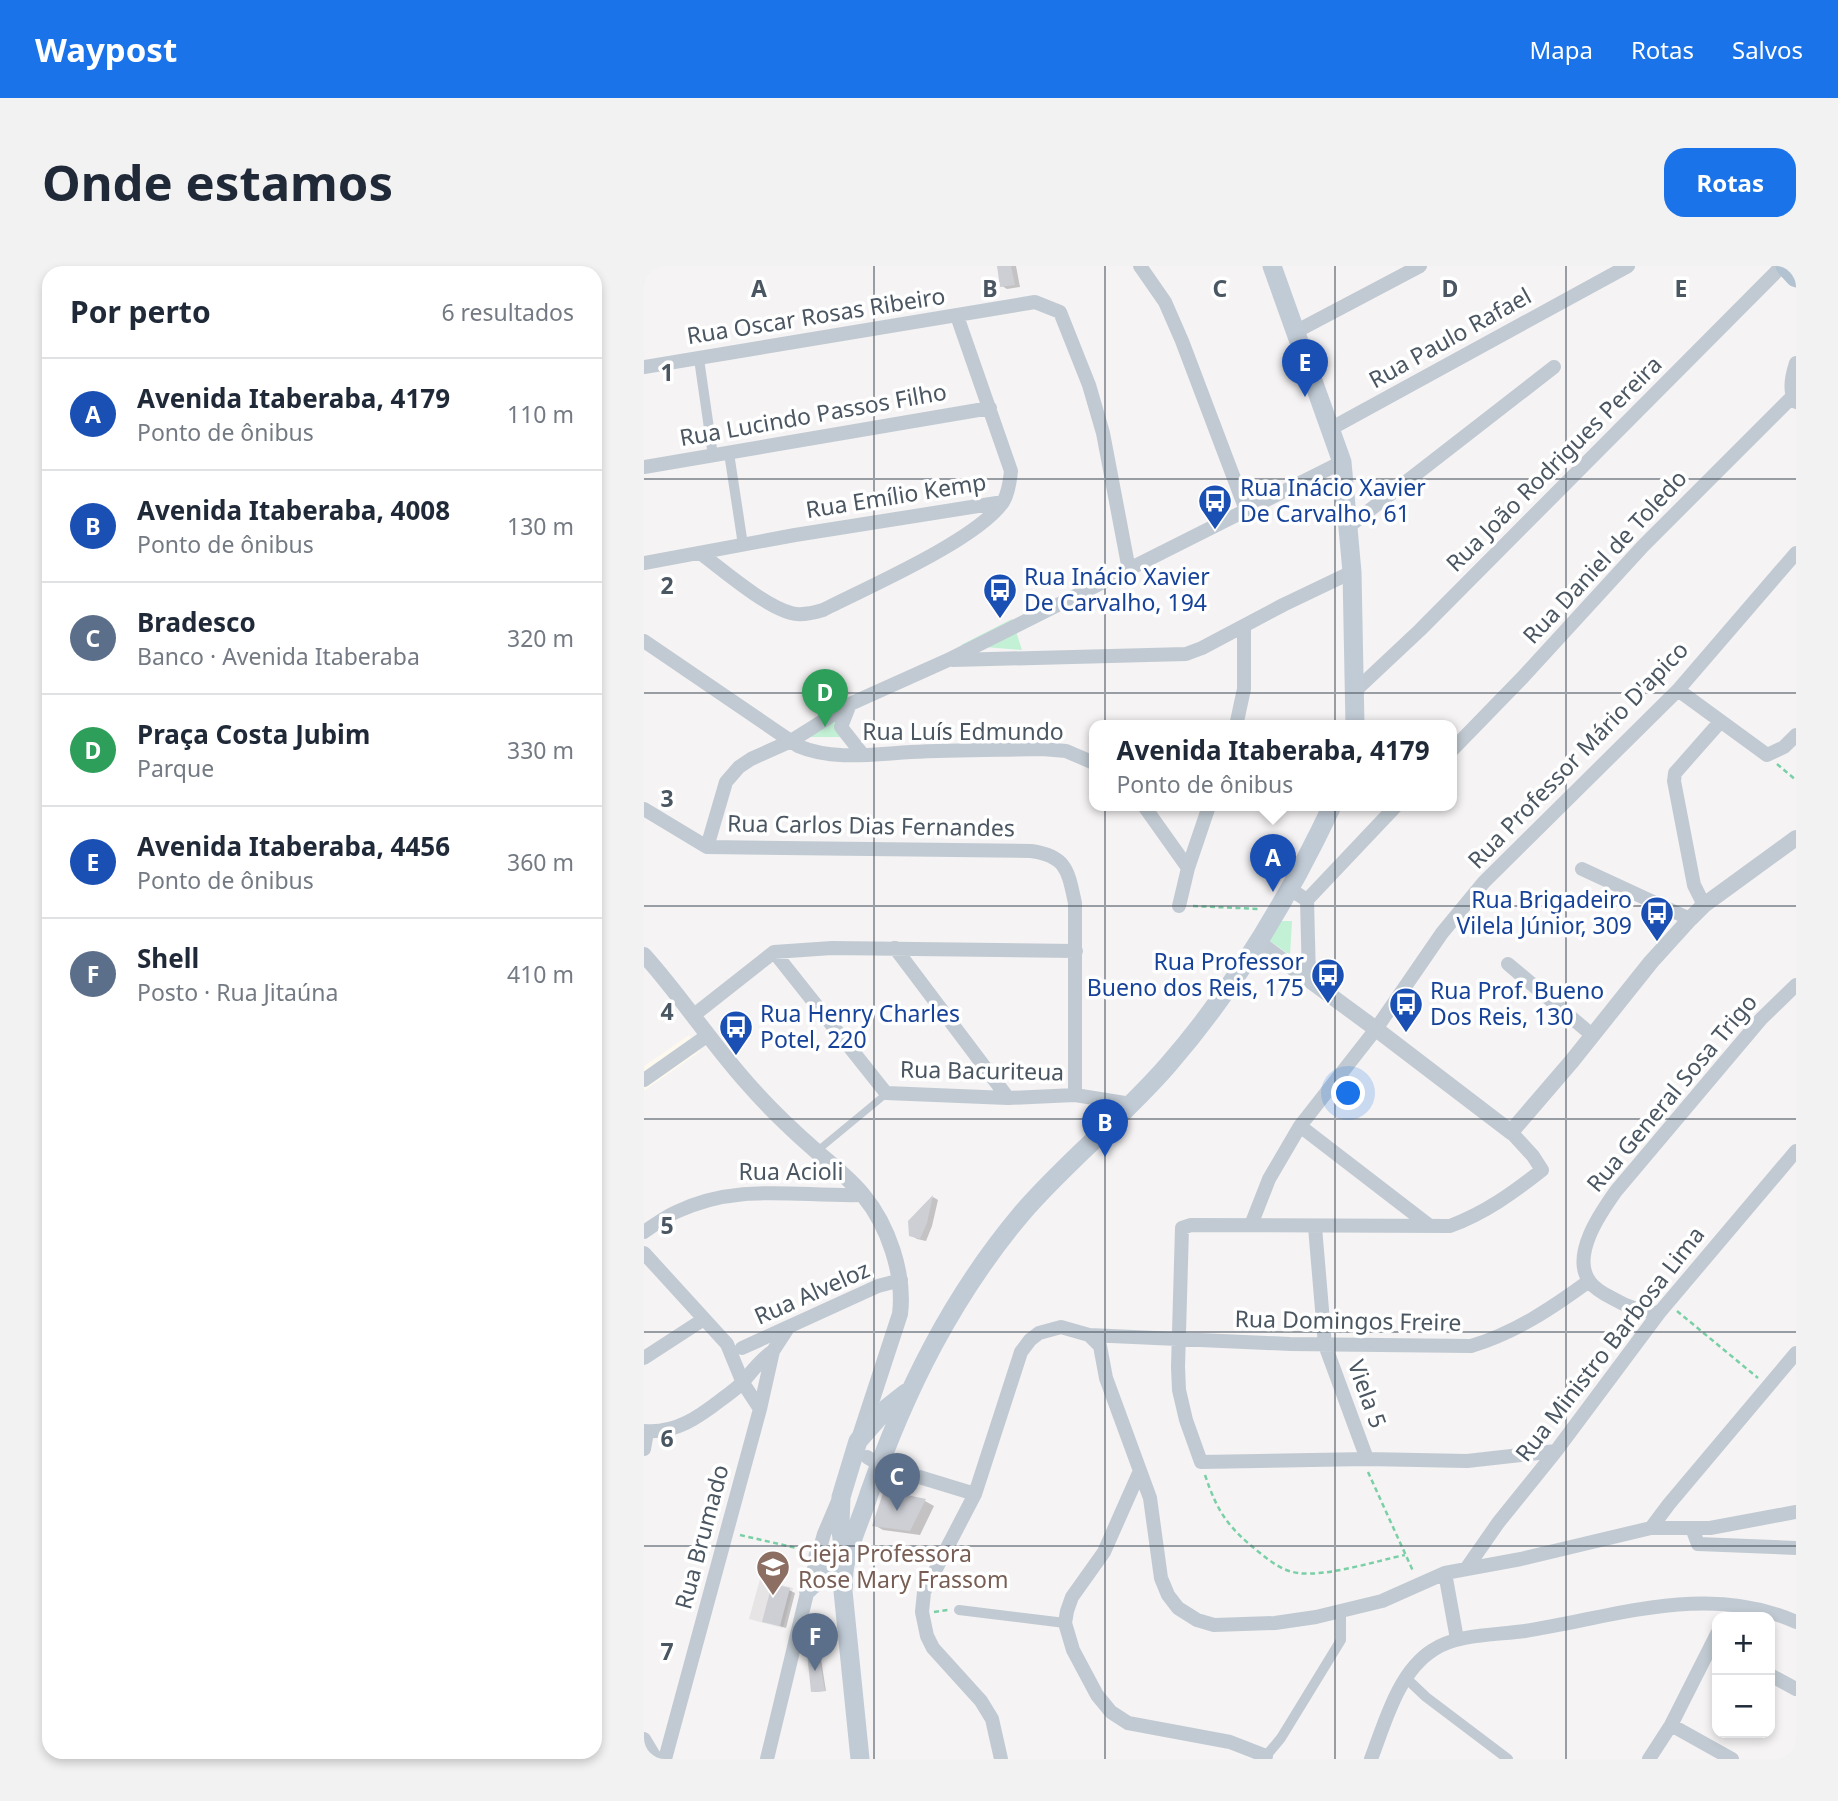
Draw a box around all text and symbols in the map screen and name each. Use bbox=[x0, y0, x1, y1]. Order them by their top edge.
text: Waypost bbox=[35, 27, 177, 72]
text: Mapa bbox=[1529, 33, 1593, 66]
text: Rotas bbox=[1631, 33, 1694, 66]
text: Salvos bbox=[1732, 33, 1803, 66]
button: Rotas bbox=[1664, 148, 1796, 217]
text: Onde estamos bbox=[42, 149, 393, 215]
text: A bbox=[751, 272, 767, 304]
text: B bbox=[982, 272, 998, 304]
text: C bbox=[1213, 272, 1228, 304]
text: D bbox=[1442, 272, 1458, 304]
text: E bbox=[1675, 272, 1687, 304]
street label: Rua Oscar Rosas Ribeiro bbox=[684, 279, 947, 351]
street label: Rua Paulo Rafael bbox=[1363, 279, 1537, 395]
text: Por perto bbox=[70, 291, 211, 332]
text: 6 resultados bbox=[441, 296, 574, 328]
pin: E bbox=[1282, 339, 1328, 397]
street label: Rua João Rodrigues Pereira bbox=[1438, 348, 1668, 578]
text: 1 bbox=[660, 356, 674, 388]
street label: Rua Lucindo Passos Filho bbox=[677, 375, 949, 453]
text: Avenida Itaberaba, 4179 bbox=[137, 380, 450, 416]
text: A bbox=[85, 398, 101, 430]
text: 110 m bbox=[507, 398, 574, 430]
text: Ponto de ônibus bbox=[137, 416, 314, 448]
street label: Rua Daniel de Toledo bbox=[1515, 462, 1693, 650]
street label: Rua Emílio Kemp bbox=[803, 465, 988, 525]
place label: Rua Inácio Xavier De Carvalho, 61 bbox=[1240, 471, 1426, 529]
bus stop icon: Rua Inácio Xavier De Carvalho, 61 bbox=[1196, 482, 1234, 531]
text: Avenida Itaberaba, 4008 bbox=[137, 492, 450, 528]
text: B bbox=[85, 510, 101, 542]
text: 130 m bbox=[507, 510, 574, 542]
text: Ponto de ônibus bbox=[137, 528, 314, 560]
place label: Rua Inácio Xavier De Carvalho, 194 bbox=[1024, 560, 1210, 618]
text: 2 bbox=[660, 569, 674, 601]
bus stop icon: Rua Inácio Xavier De Carvalho, 194 bbox=[981, 571, 1019, 620]
text: Bradesco bbox=[137, 604, 256, 640]
text: C bbox=[86, 622, 100, 654]
text: 320 m bbox=[507, 622, 574, 654]
street label: Rua Professor Mário D'apico bbox=[1460, 634, 1695, 875]
text: Banco · Avenida Itaberaba bbox=[137, 640, 420, 672]
pin: D bbox=[802, 669, 848, 727]
street label: Rua Luís Edmundo bbox=[862, 715, 1064, 747]
text: Praça Costa Jubim bbox=[137, 716, 370, 752]
popup bbox=[1089, 720, 1457, 811]
text: Avenida Itaberaba, 4179 bbox=[1116, 732, 1430, 768]
text: D bbox=[85, 734, 101, 766]
text: 330 m bbox=[507, 734, 574, 766]
text: Parque bbox=[137, 752, 214, 784]
text: Ponto de ônibus bbox=[1116, 768, 1293, 800]
text: 3 bbox=[660, 782, 674, 814]
street label: Rua Carlos Dias Fernandes bbox=[727, 806, 1015, 844]
text: Avenida Itaberaba, 4456 bbox=[137, 828, 450, 864]
pin: A bbox=[1250, 834, 1296, 892]
text: E bbox=[87, 846, 99, 878]
text: 360 m bbox=[507, 846, 574, 878]
text: Ponto de ônibus bbox=[137, 864, 314, 896]
place label: Rua Brigadeiro Vilela Júnior, 309 bbox=[1457, 883, 1632, 941]
bus stop icon: Rua Brigadeiro Vilela Júnior, 309 bbox=[1638, 894, 1676, 943]
text: Shell bbox=[137, 940, 199, 976]
place label: Rua Professor Bueno dos Reis, 175 bbox=[1087, 945, 1304, 1003]
bus stop icon: Rua Professor Bueno dos Reis, 175 bbox=[1309, 956, 1347, 1005]
text: F bbox=[87, 958, 99, 990]
text: 410 m bbox=[507, 958, 574, 990]
place label: Rua Prof. Bueno Dos Reis, 130 bbox=[1430, 974, 1604, 1032]
text: Posto · Rua Jitaúna bbox=[137, 976, 338, 1008]
bus stop icon: Rua Prof. Bueno Dos Reis, 130 bbox=[1387, 985, 1425, 1034]
street label: Rua General Sosa Trigo bbox=[1579, 986, 1764, 1198]
text: 4 bbox=[660, 995, 674, 1027]
place label: Rua Henry Charles Potel, 220 bbox=[760, 997, 960, 1055]
bus stop icon: Rua Henry Charles Potel, 220 bbox=[717, 1008, 755, 1057]
street label: Rua Bacuriteua bbox=[900, 1053, 1064, 1087]
your location bbox=[1331, 1076, 1365, 1110]
pin: B bbox=[1082, 1099, 1128, 1157]
street label: Rua Acioli bbox=[739, 1155, 843, 1187]
text: 5 bbox=[660, 1209, 674, 1241]
street label: Rua Ministro Barbosa Lima bbox=[1507, 1219, 1711, 1468]
street label: Rua Alveloz bbox=[749, 1252, 874, 1332]
street label: Rua Domingos Freire bbox=[1234, 1302, 1462, 1338]
street label: Viela 5 bbox=[1341, 1355, 1395, 1432]
text: 6 bbox=[660, 1422, 674, 1454]
pin: C bbox=[874, 1453, 920, 1511]
street label: Rua Brumado bbox=[666, 1461, 736, 1613]
place label: Cieja Professora Rose Mary Frassom bbox=[798, 1537, 1009, 1595]
school or university icon: Cieja Professora Rose Mary Frassom bbox=[754, 1548, 792, 1597]
map controls bbox=[1712, 1612, 1775, 1738]
button: + bbox=[1712, 1612, 1775, 1675]
pin: F bbox=[792, 1613, 838, 1671]
text: 7 bbox=[660, 1635, 674, 1667]
button: − bbox=[1712, 1675, 1775, 1738]

